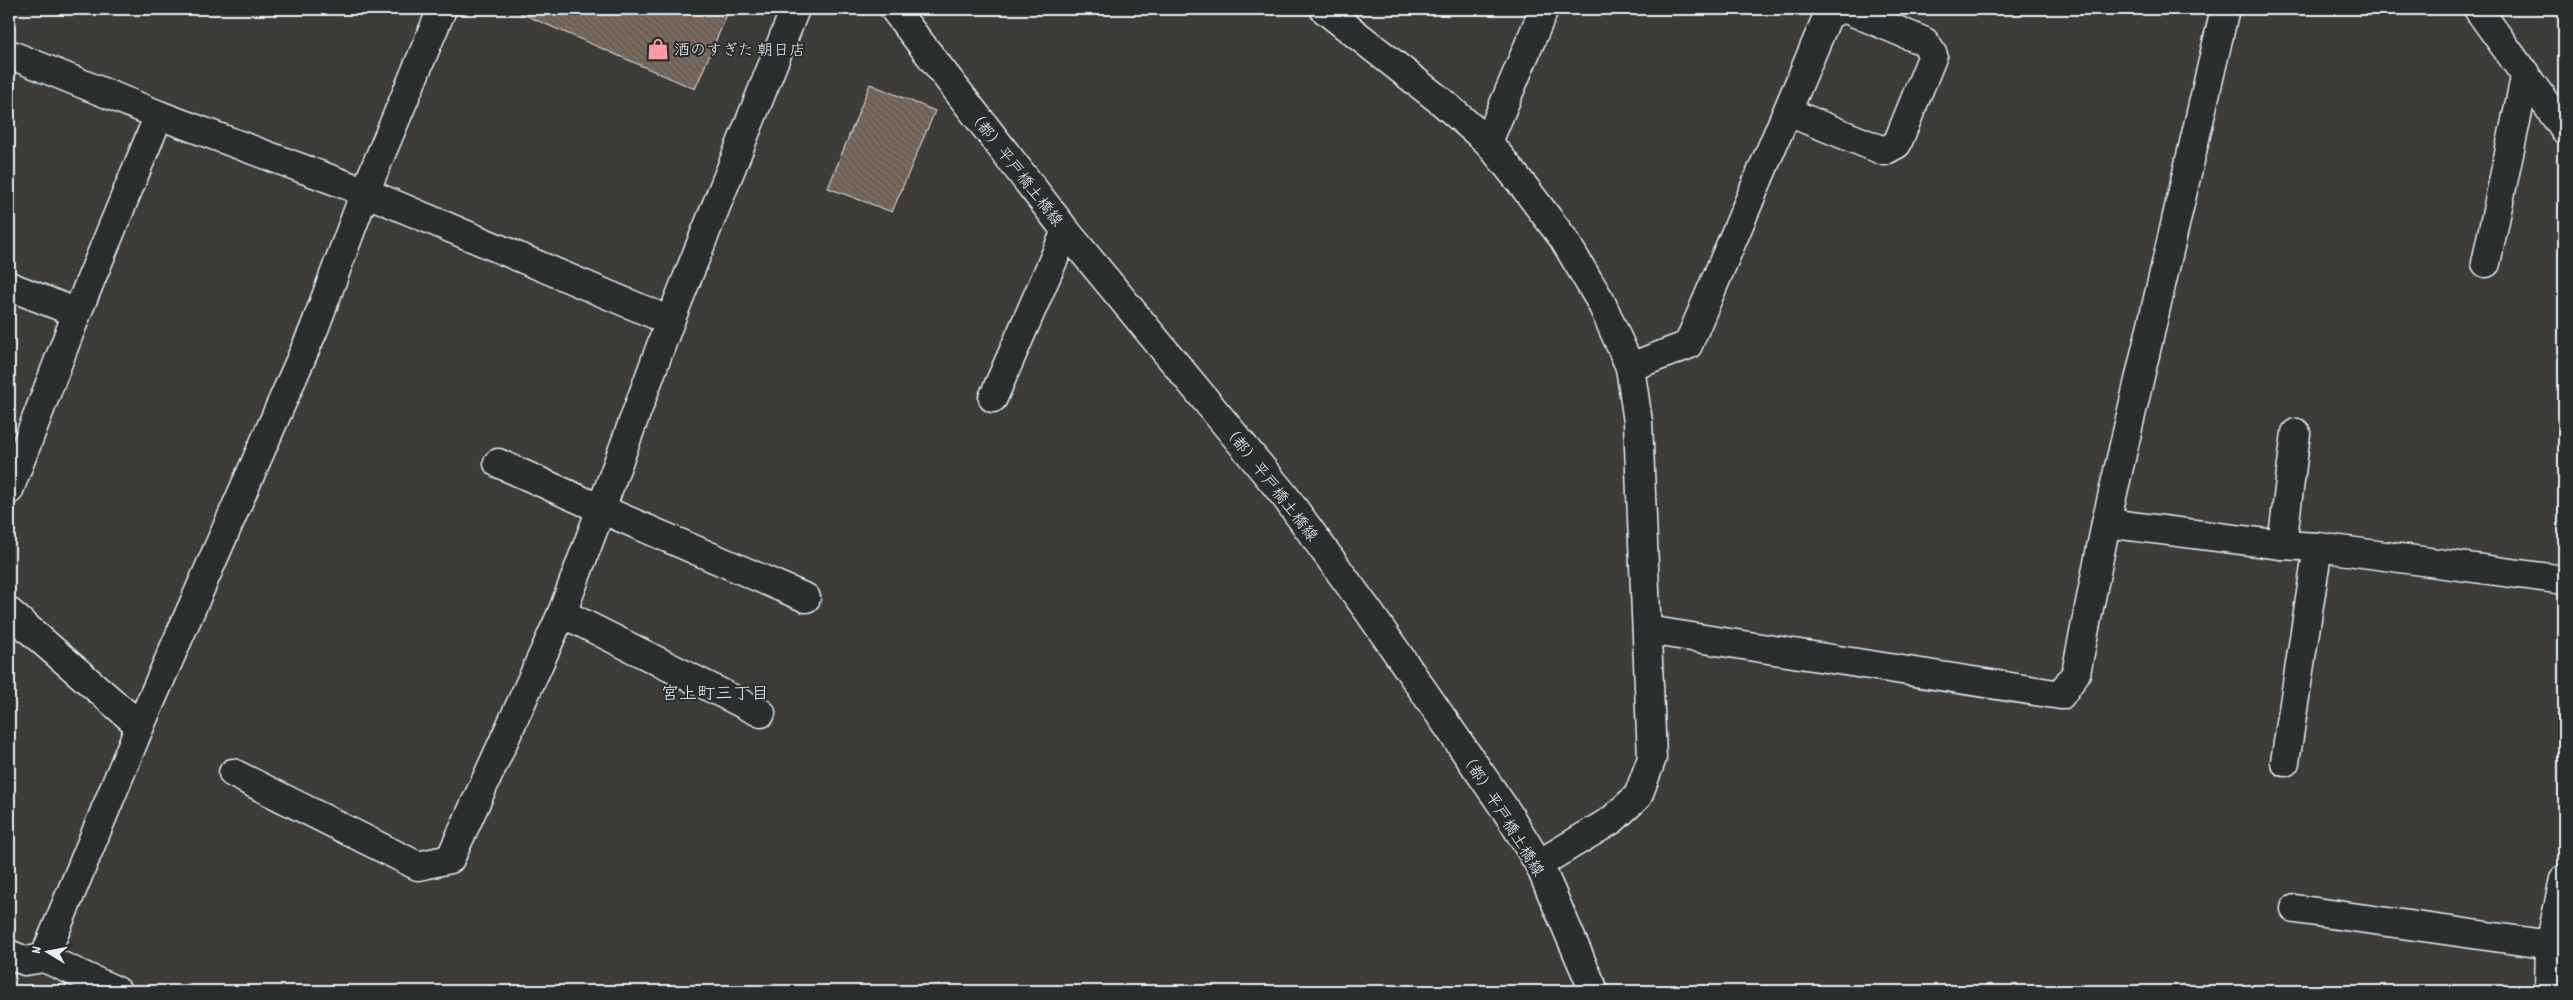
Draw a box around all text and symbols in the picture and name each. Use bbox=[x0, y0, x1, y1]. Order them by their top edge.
shop icon: 酒のすぎた 朝日店 bbox=[645, 36, 671, 62]
place label: 酒のすぎた 朝日店 bbox=[674, 40, 805, 63]
street label: （都）平戸橋土橋線 bbox=[961, 105, 1067, 232]
street label: （都）平戸橋土橋線 bbox=[1216, 420, 1322, 547]
district label: 宮上町三丁目 bbox=[661, 683, 769, 708]
street label: （都）平戸橋土橋線 bbox=[1453, 747, 1549, 881]
north arrow bbox=[22, 928, 72, 978]
text: N bbox=[27, 945, 48, 955]

